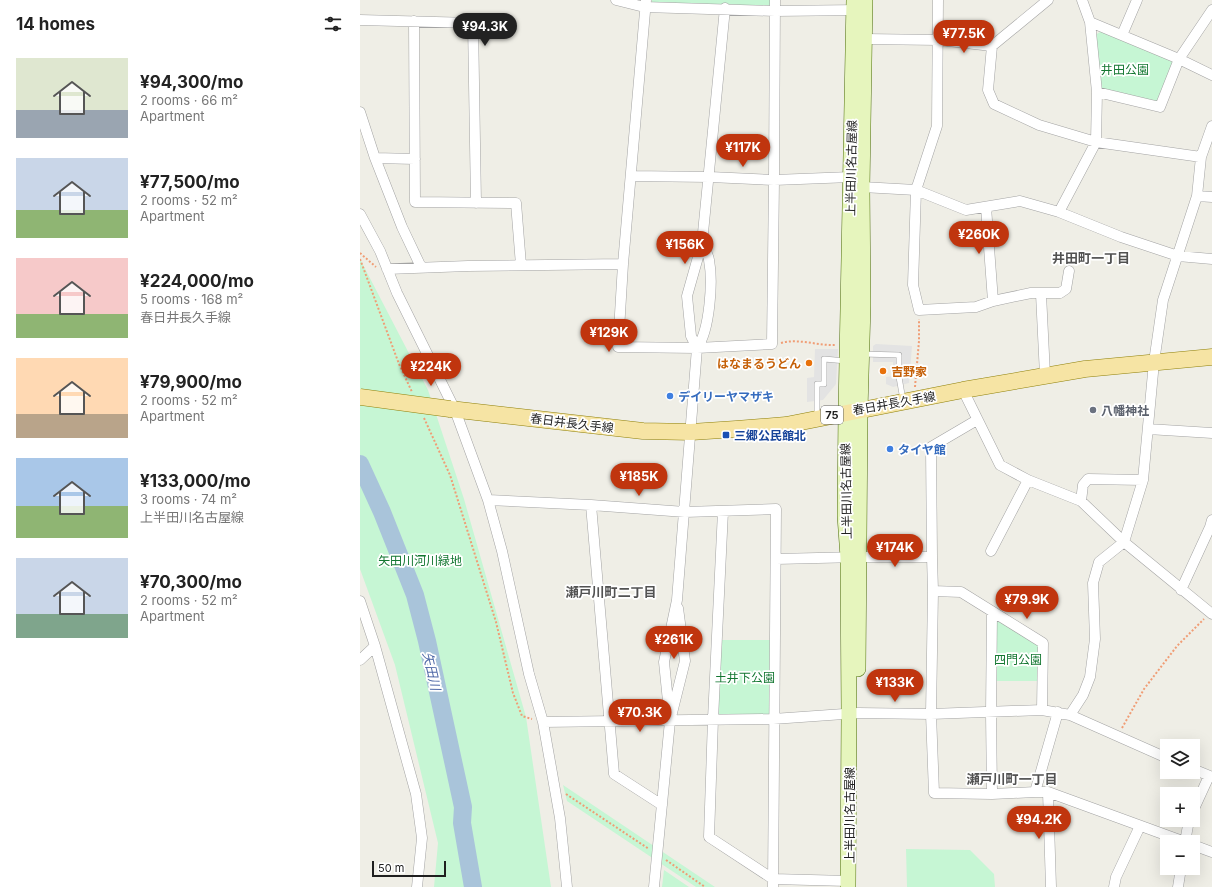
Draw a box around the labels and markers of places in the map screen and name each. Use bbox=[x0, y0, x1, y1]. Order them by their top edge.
pin: ¥94.3K bbox=[452, 13, 518, 47]
pin: ¥77.5K bbox=[931, 20, 997, 54]
pin: ¥117K bbox=[715, 134, 771, 168]
pin: ¥260K bbox=[951, 221, 1007, 255]
pin: ¥156K bbox=[657, 231, 713, 265]
pin: ¥129K bbox=[581, 319, 637, 353]
pin: ¥224K bbox=[403, 353, 459, 387]
place label: はなまるうどん bbox=[717, 356, 801, 371]
marker: はなまるうどん bbox=[804, 358, 814, 368]
place label: 吉野家 bbox=[891, 364, 927, 379]
marker: 吉野家 bbox=[878, 366, 888, 376]
place label: デイリーヤマザキ bbox=[678, 389, 774, 404]
marker: デイリーヤマザキ bbox=[665, 391, 675, 401]
place label: 八幡神社 bbox=[1101, 403, 1149, 418]
marker: 八幡神社 bbox=[1088, 405, 1098, 415]
place label: 三郷公民館北 bbox=[734, 428, 806, 443]
marker: 三郷公民館北 bbox=[721, 430, 731, 440]
place label: タイヤ館 bbox=[898, 442, 946, 457]
marker: タイヤ館 bbox=[885, 444, 895, 454]
pin: ¥185K bbox=[611, 463, 667, 497]
pin: ¥174K bbox=[867, 534, 923, 568]
pin: ¥79.9K bbox=[994, 586, 1060, 620]
pin: ¥261K bbox=[646, 626, 702, 660]
pin: ¥133K bbox=[867, 669, 923, 703]
pin: ¥70.3K bbox=[607, 699, 673, 733]
pin: ¥94.2K bbox=[1006, 806, 1072, 840]

